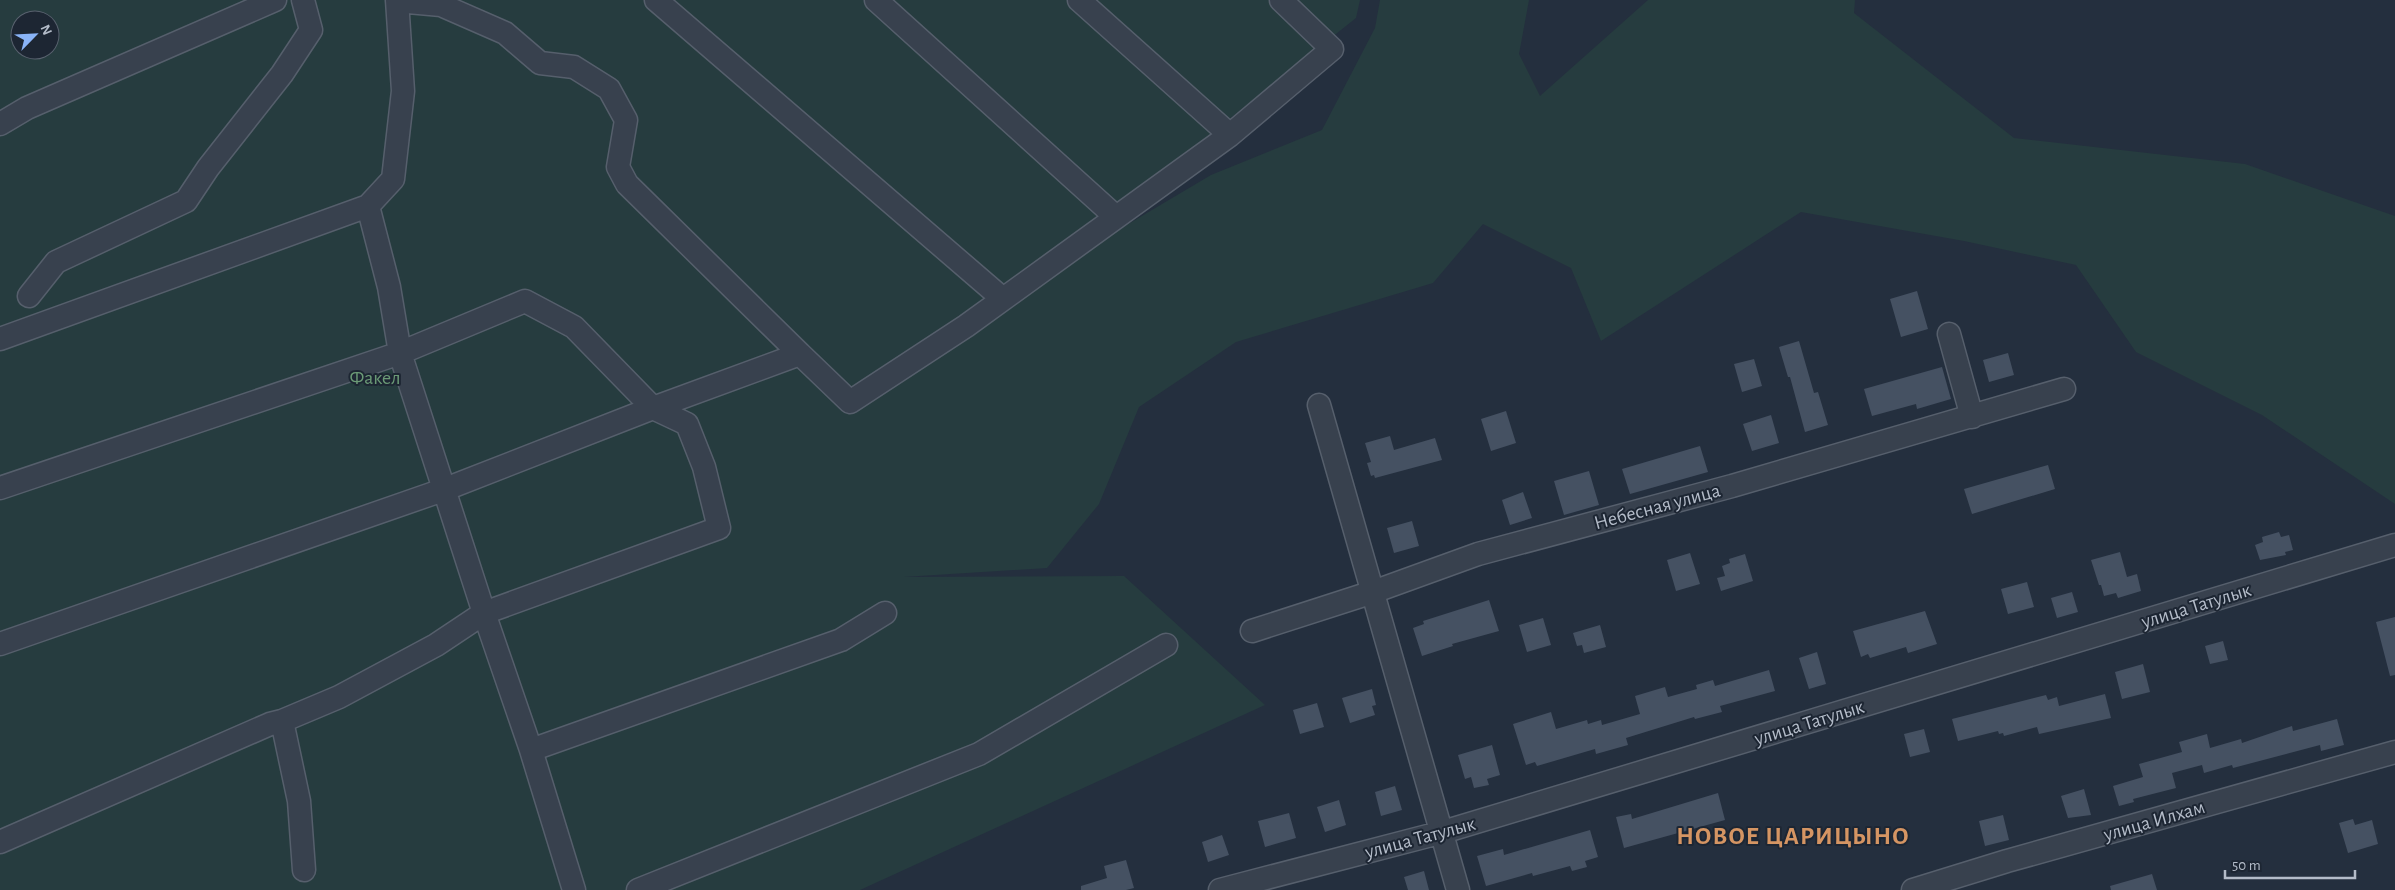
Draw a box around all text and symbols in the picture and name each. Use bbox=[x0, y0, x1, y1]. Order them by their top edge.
north arrow bbox=[10, 10, 60, 60]
text: N bbox=[38, 23, 54, 37]
park label: Факел bbox=[349, 368, 401, 388]
street label: Небесная улица bbox=[1592, 480, 1723, 533]
street label: улица Татулык bbox=[2138, 580, 2254, 632]
street label: улица Татулык bbox=[1751, 697, 1867, 749]
street label: улица Илхам bbox=[2100, 797, 2207, 845]
street label: улица Татулык bbox=[1362, 814, 1478, 863]
district label: НОВОЕ ЦАРИЦЫНО bbox=[1676, 824, 1910, 849]
scale bar bbox=[2225, 848, 2355, 880]
text: 50 m bbox=[2232, 858, 2261, 873]

